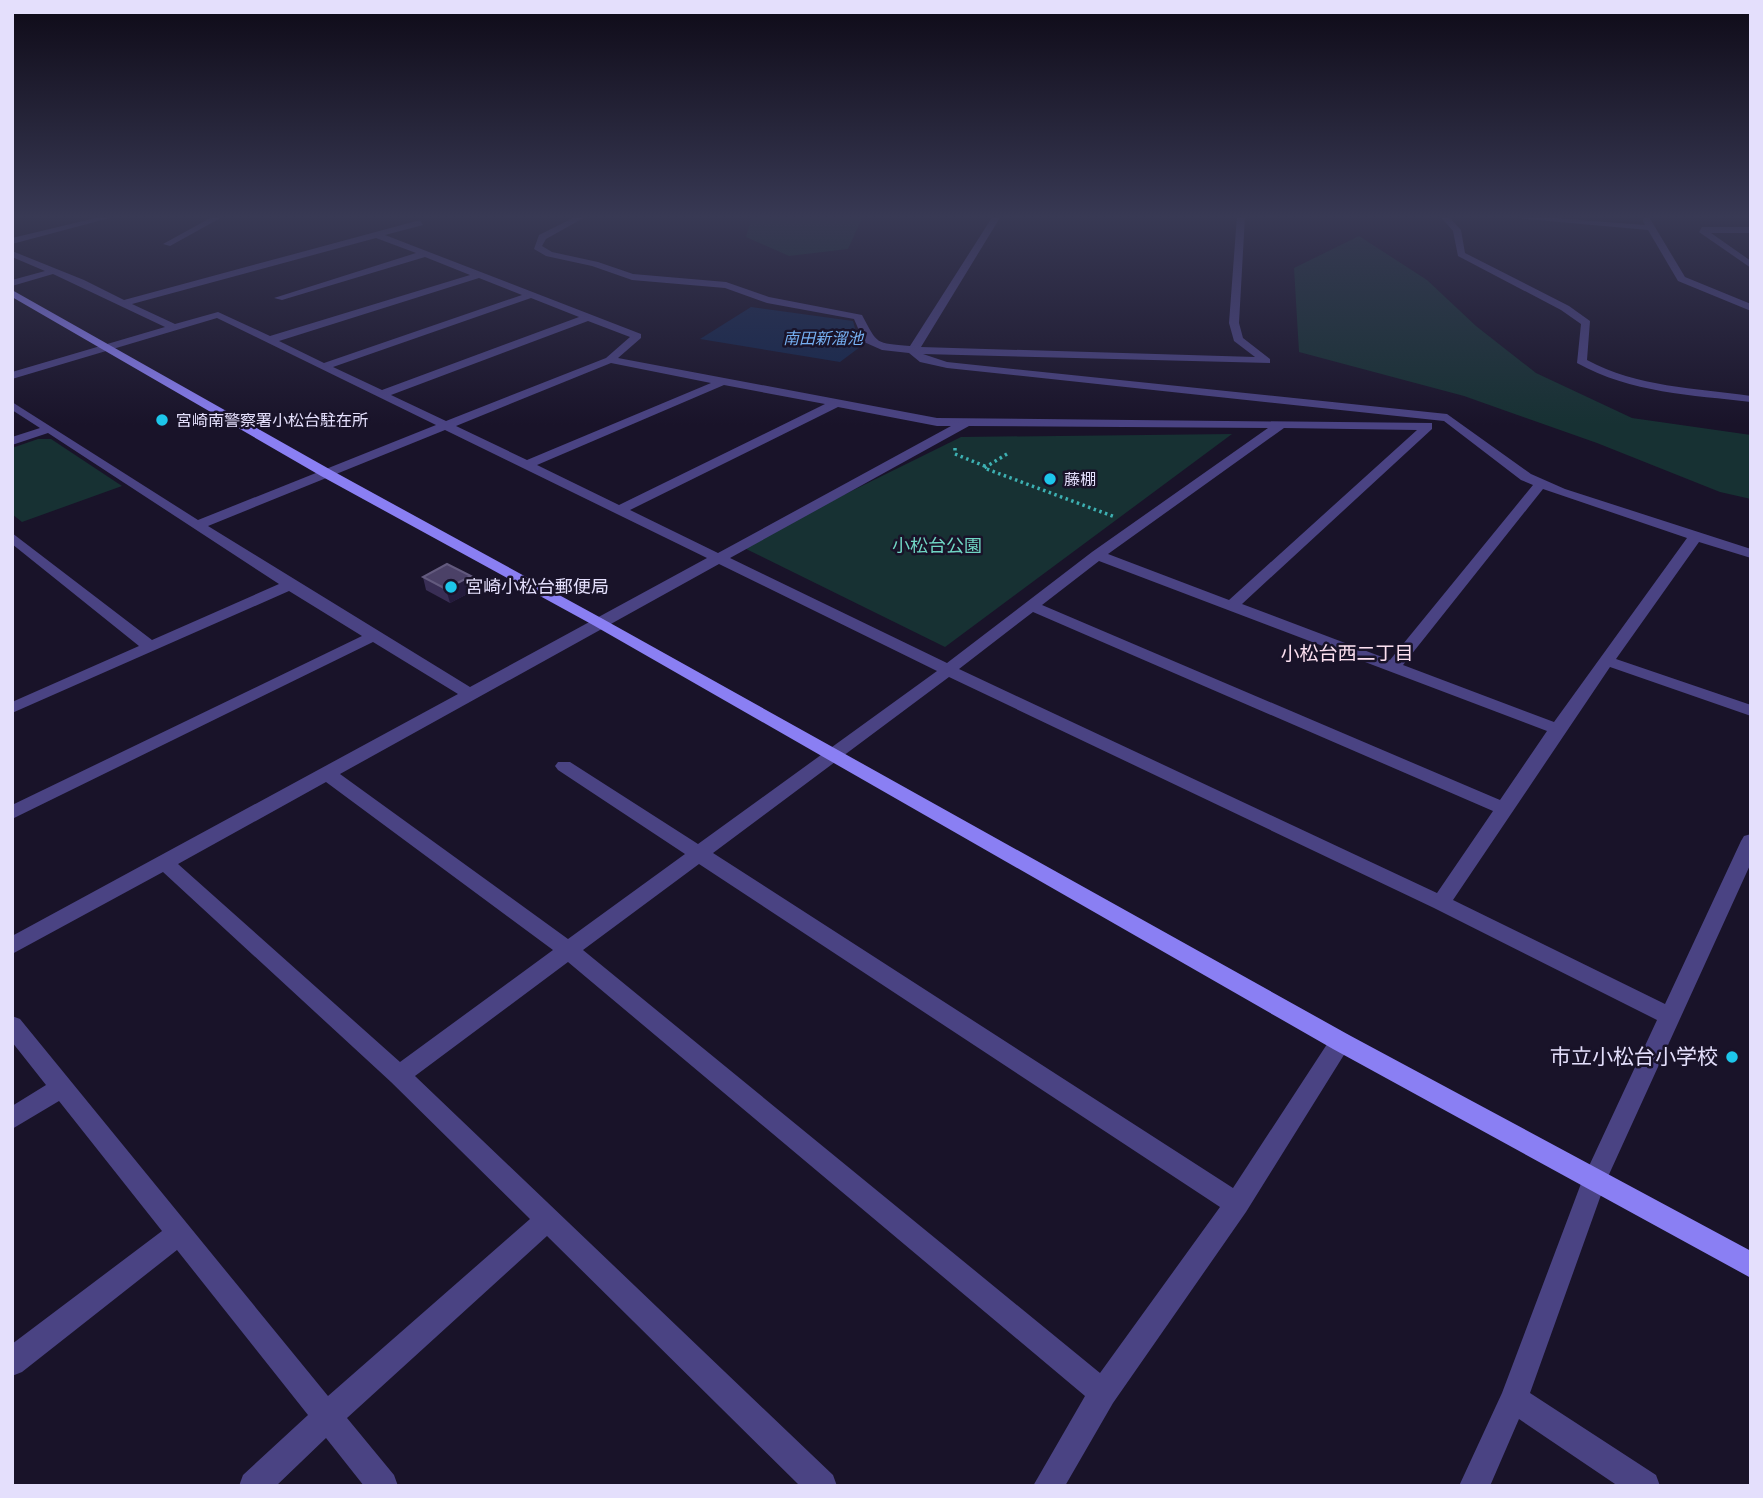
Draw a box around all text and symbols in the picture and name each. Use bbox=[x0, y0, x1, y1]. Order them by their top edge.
water label: 南田新溜池 bbox=[783, 327, 865, 349]
place label: 宮崎南警察署小松台駐在所 bbox=[176, 409, 368, 431]
marker: 宮崎南警察署小松台駐在所 bbox=[154, 412, 170, 428]
place label: 藤棚 bbox=[1064, 468, 1096, 490]
marker: 藤棚 bbox=[1042, 471, 1058, 487]
park label: 小松台公園 bbox=[892, 533, 982, 557]
place label: 宮崎小松台郵便局 bbox=[465, 574, 609, 598]
marker: 宮崎小松台郵便局 bbox=[443, 579, 459, 595]
district label: 小松台西二丁目 bbox=[1280, 640, 1414, 666]
place label: 市立小松台小学校 bbox=[1550, 1042, 1718, 1070]
marker: 市立小松台小学校 bbox=[1724, 1049, 1740, 1065]

